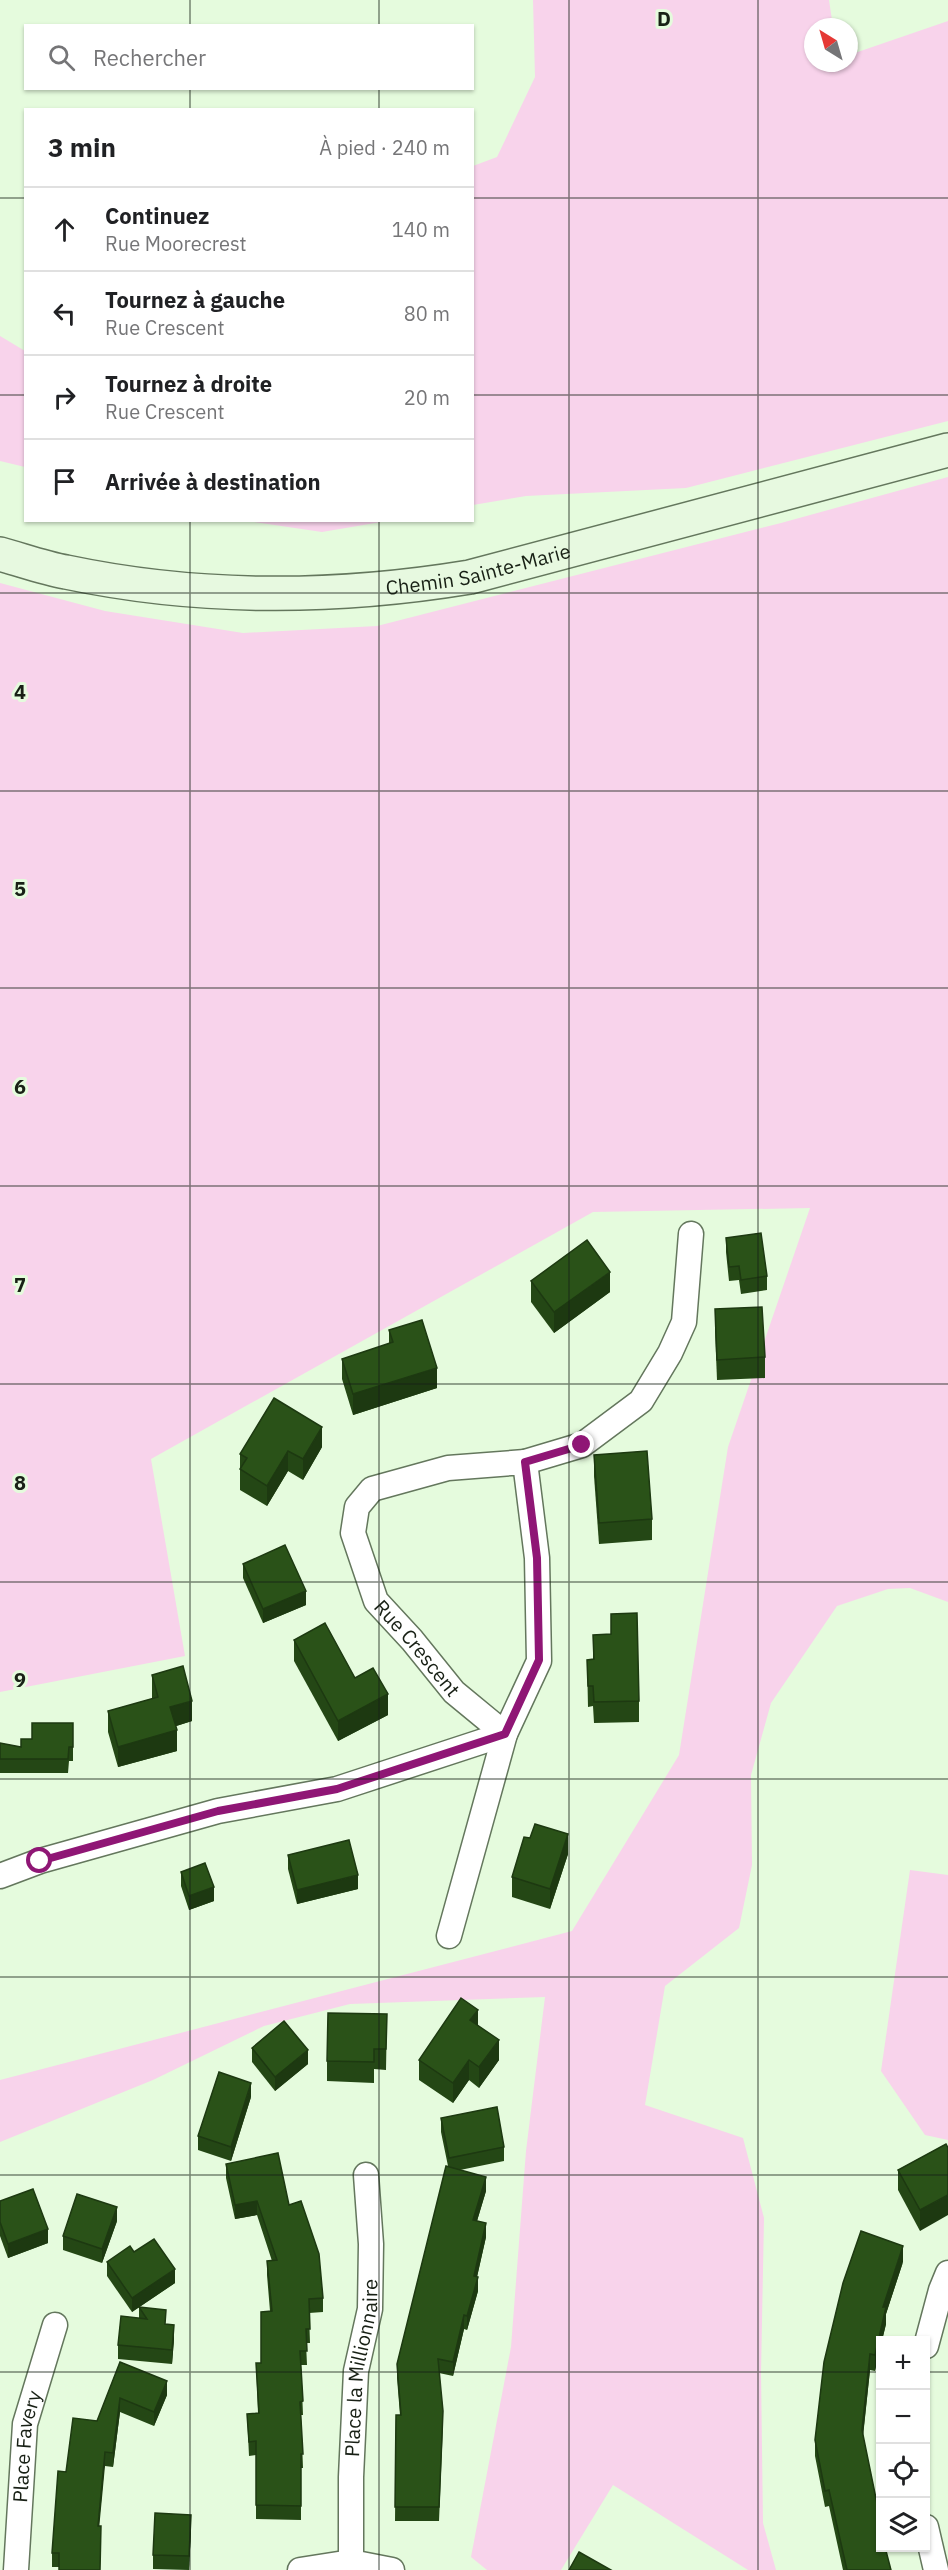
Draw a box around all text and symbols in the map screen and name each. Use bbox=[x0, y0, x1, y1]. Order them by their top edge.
text: D bbox=[657, 5, 671, 32]
north arrow bbox=[804, 18, 858, 72]
search box bbox=[24, 24, 474, 90]
icon: search bbox=[45, 41, 78, 74]
text: Rechercher bbox=[93, 43, 206, 72]
text: 3 min bbox=[48, 130, 116, 164]
text: À pied · 240 m bbox=[319, 134, 450, 161]
text: Continuez bbox=[105, 201, 209, 230]
icon: ahead bbox=[48, 213, 81, 246]
text: 140 m bbox=[392, 216, 450, 243]
text: Rue Moorecrest bbox=[105, 230, 247, 257]
text: Tournez à gauche bbox=[105, 285, 285, 314]
icon: left bbox=[48, 297, 81, 330]
text: 80 m bbox=[404, 300, 450, 327]
text: Rue Crescent bbox=[105, 314, 225, 341]
text: Tournez à droite bbox=[105, 369, 272, 398]
icon: right bbox=[48, 381, 81, 414]
text: 20 m bbox=[404, 384, 450, 411]
text: Rue Crescent bbox=[105, 398, 225, 425]
icon: arrive bbox=[48, 465, 81, 498]
text: Arrivée à destination bbox=[105, 467, 321, 496]
street label: Chemin Sainte-Marie bbox=[384, 537, 573, 601]
text: 4 bbox=[14, 678, 26, 705]
text: 5 bbox=[14, 875, 26, 902]
text: 6 bbox=[14, 1073, 26, 1100]
text: 7 bbox=[14, 1271, 26, 1298]
route end bbox=[568, 1431, 594, 1457]
text: 8 bbox=[14, 1469, 26, 1496]
street label: Rue Crescent bbox=[368, 1593, 466, 1702]
text: 9 bbox=[14, 1666, 26, 1693]
route start bbox=[26, 1847, 52, 1873]
street label: Place la Millionnaire bbox=[338, 2279, 383, 2458]
map controls bbox=[876, 2336, 930, 2552]
button: + bbox=[876, 2336, 930, 2390]
street label: Place Favery bbox=[6, 2387, 47, 2503]
button: − bbox=[876, 2390, 930, 2444]
button: locate bbox=[876, 2444, 930, 2498]
button: layers bbox=[876, 2498, 930, 2552]

